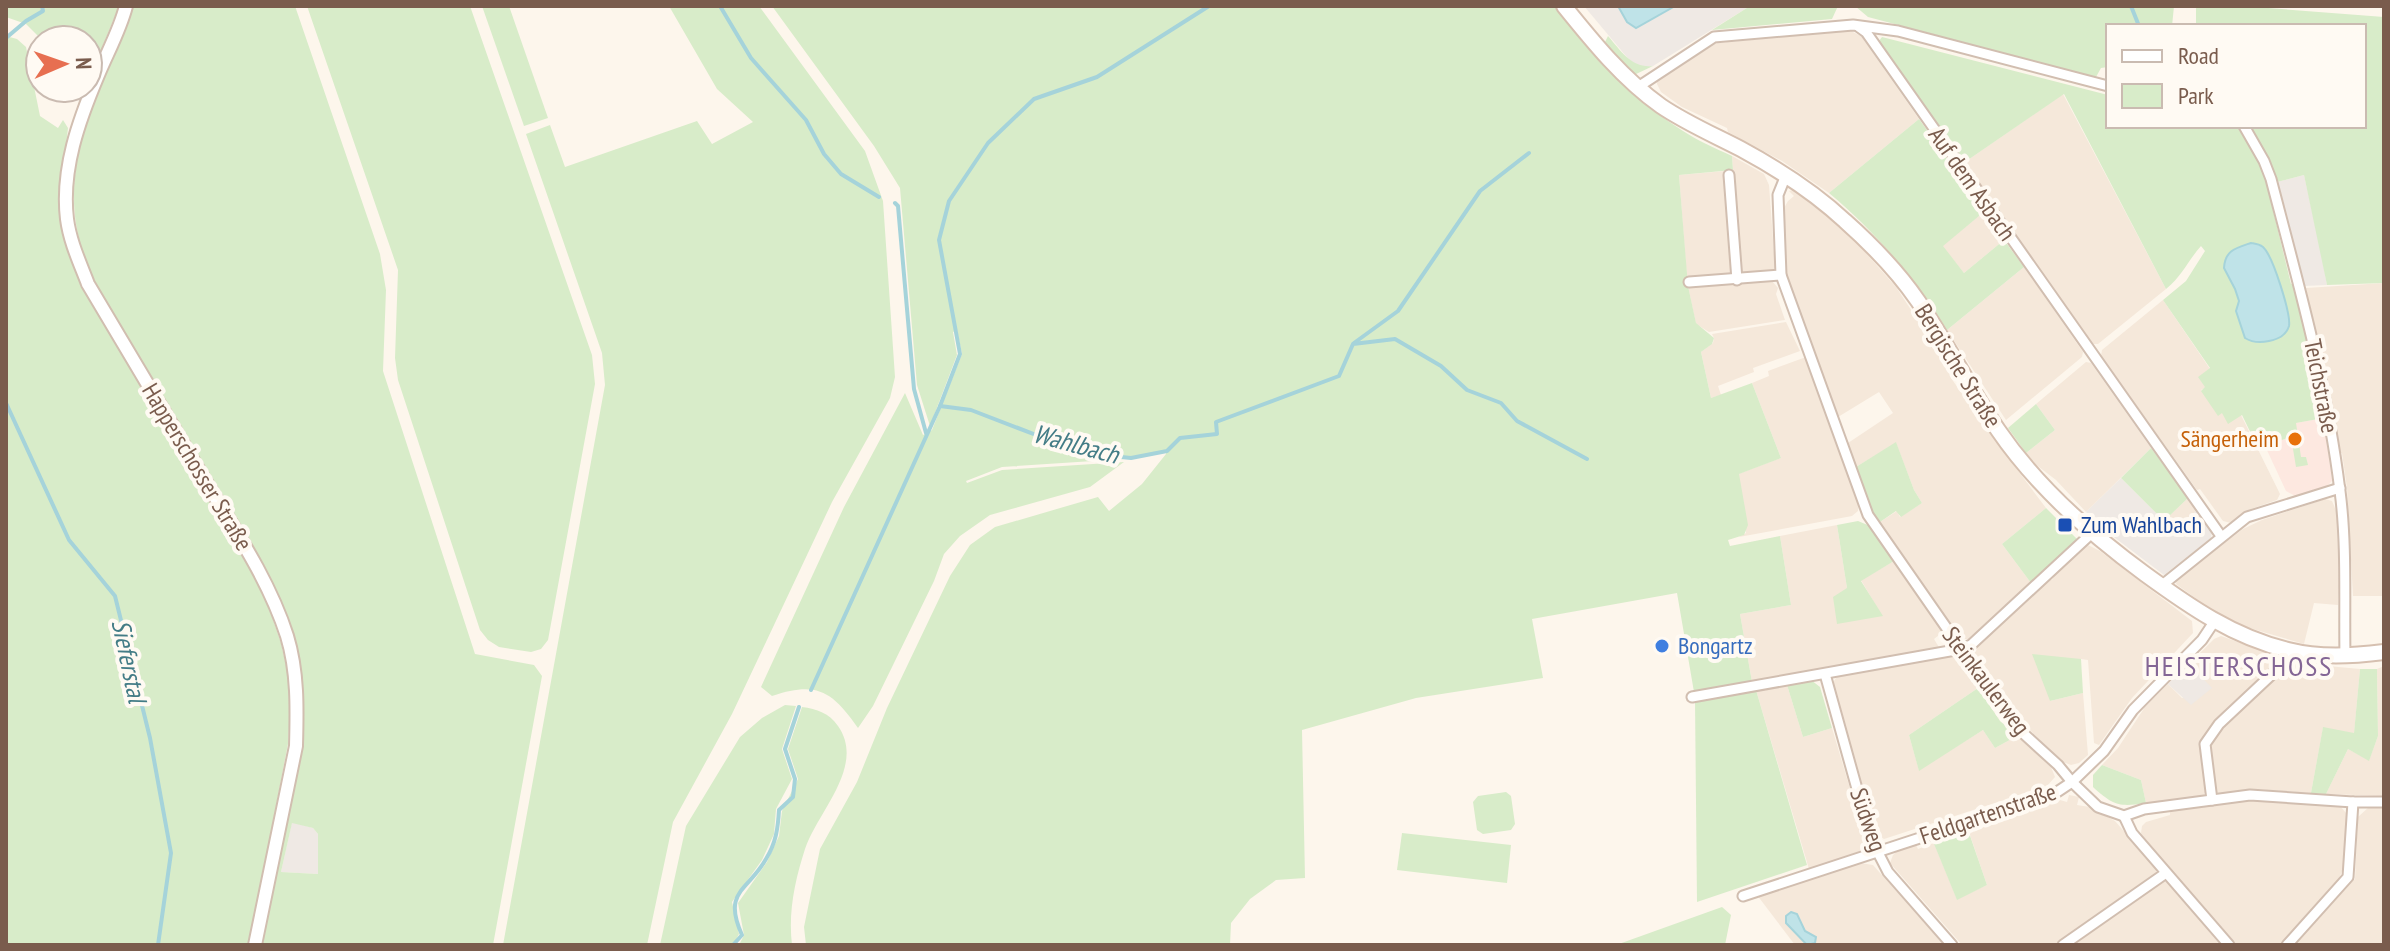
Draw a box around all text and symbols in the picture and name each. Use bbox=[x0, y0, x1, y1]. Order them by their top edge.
north arrow bbox=[24, 24, 104, 104]
legend bbox=[2106, 24, 2366, 128]
text: Road bbox=[2178, 40, 2219, 71]
text: N bbox=[70, 57, 98, 70]
text: Park bbox=[2178, 80, 2214, 111]
street label: Auf dem Asbach bbox=[1922, 121, 2023, 247]
street label: Bergische Straße bbox=[1908, 298, 2009, 433]
street label: Teichstraße bbox=[2297, 336, 2346, 435]
street label: Happerschosser Straße bbox=[135, 377, 260, 556]
water label: Wahlbach bbox=[1030, 416, 1124, 471]
place label: Sängerheim bbox=[2180, 423, 2279, 454]
marker: Sängerheim bbox=[2286, 430, 2304, 448]
place label: Zum Wahlbach bbox=[2081, 509, 2202, 540]
marker: Zum Wahlbach bbox=[2056, 516, 2074, 534]
water label: Sieferstal bbox=[105, 616, 155, 708]
street label: Steinkaulerweg bbox=[1936, 620, 2037, 741]
place label: Bongartz bbox=[1678, 630, 1753, 661]
marker: Bongartz bbox=[1653, 637, 1671, 655]
district label: HEISTERSCHOSS bbox=[2145, 647, 2333, 684]
street label: Feldgartenstraße bbox=[1916, 776, 2060, 851]
street label: Südweg bbox=[1843, 784, 1894, 856]

